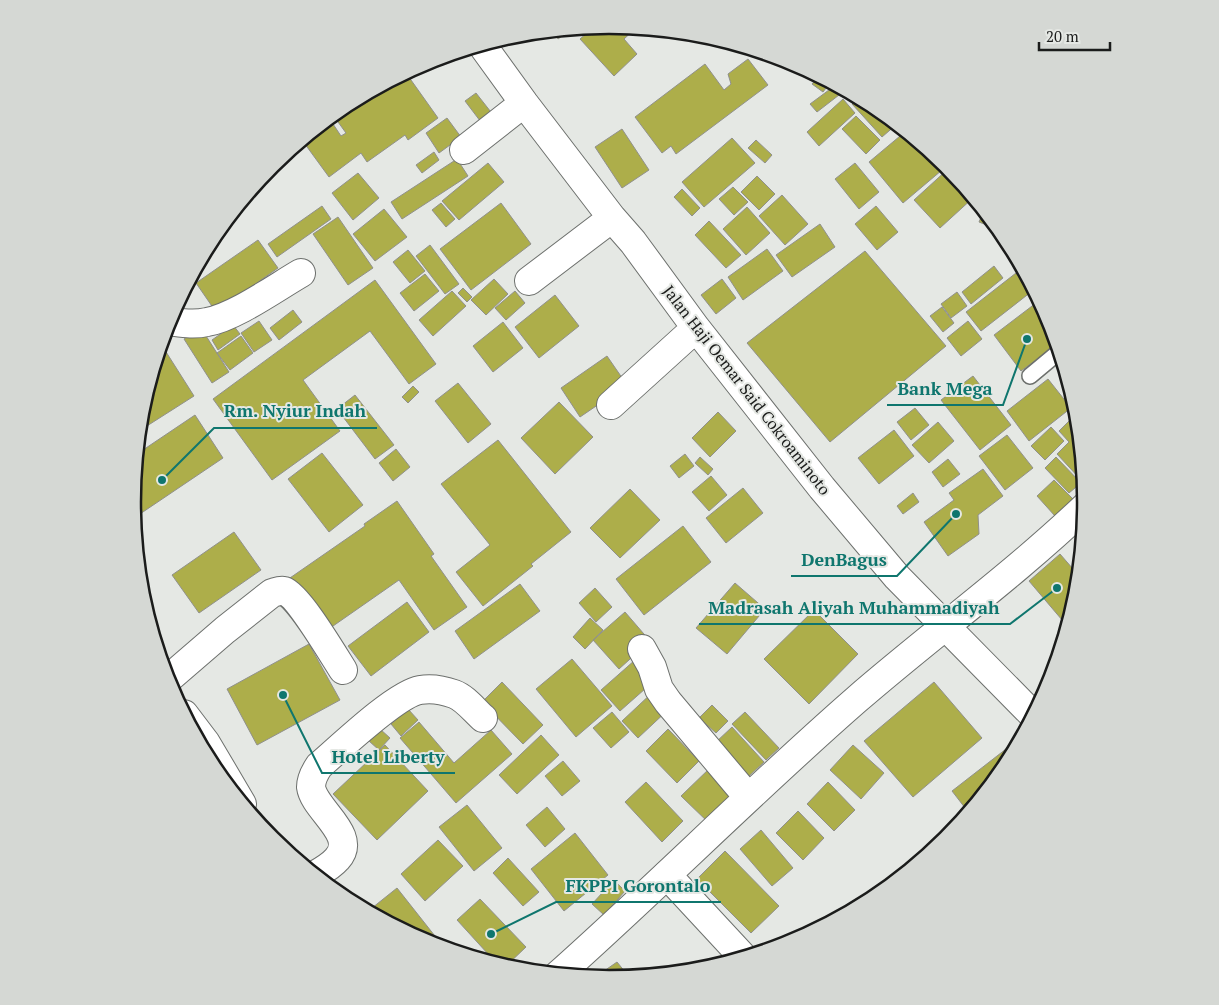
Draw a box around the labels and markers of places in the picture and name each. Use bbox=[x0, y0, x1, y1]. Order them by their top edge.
callout: Bank Mega bbox=[887, 372, 1003, 405]
callout: Rm. Nyiur Indah bbox=[214, 395, 377, 428]
callout: DenBagus bbox=[791, 543, 897, 576]
callout: Madrasah Aliyah Muhammadiyah bbox=[699, 591, 1010, 624]
callout: Hotel Liberty bbox=[322, 740, 455, 773]
callout: FKPPI Gorontalo bbox=[556, 869, 721, 902]

